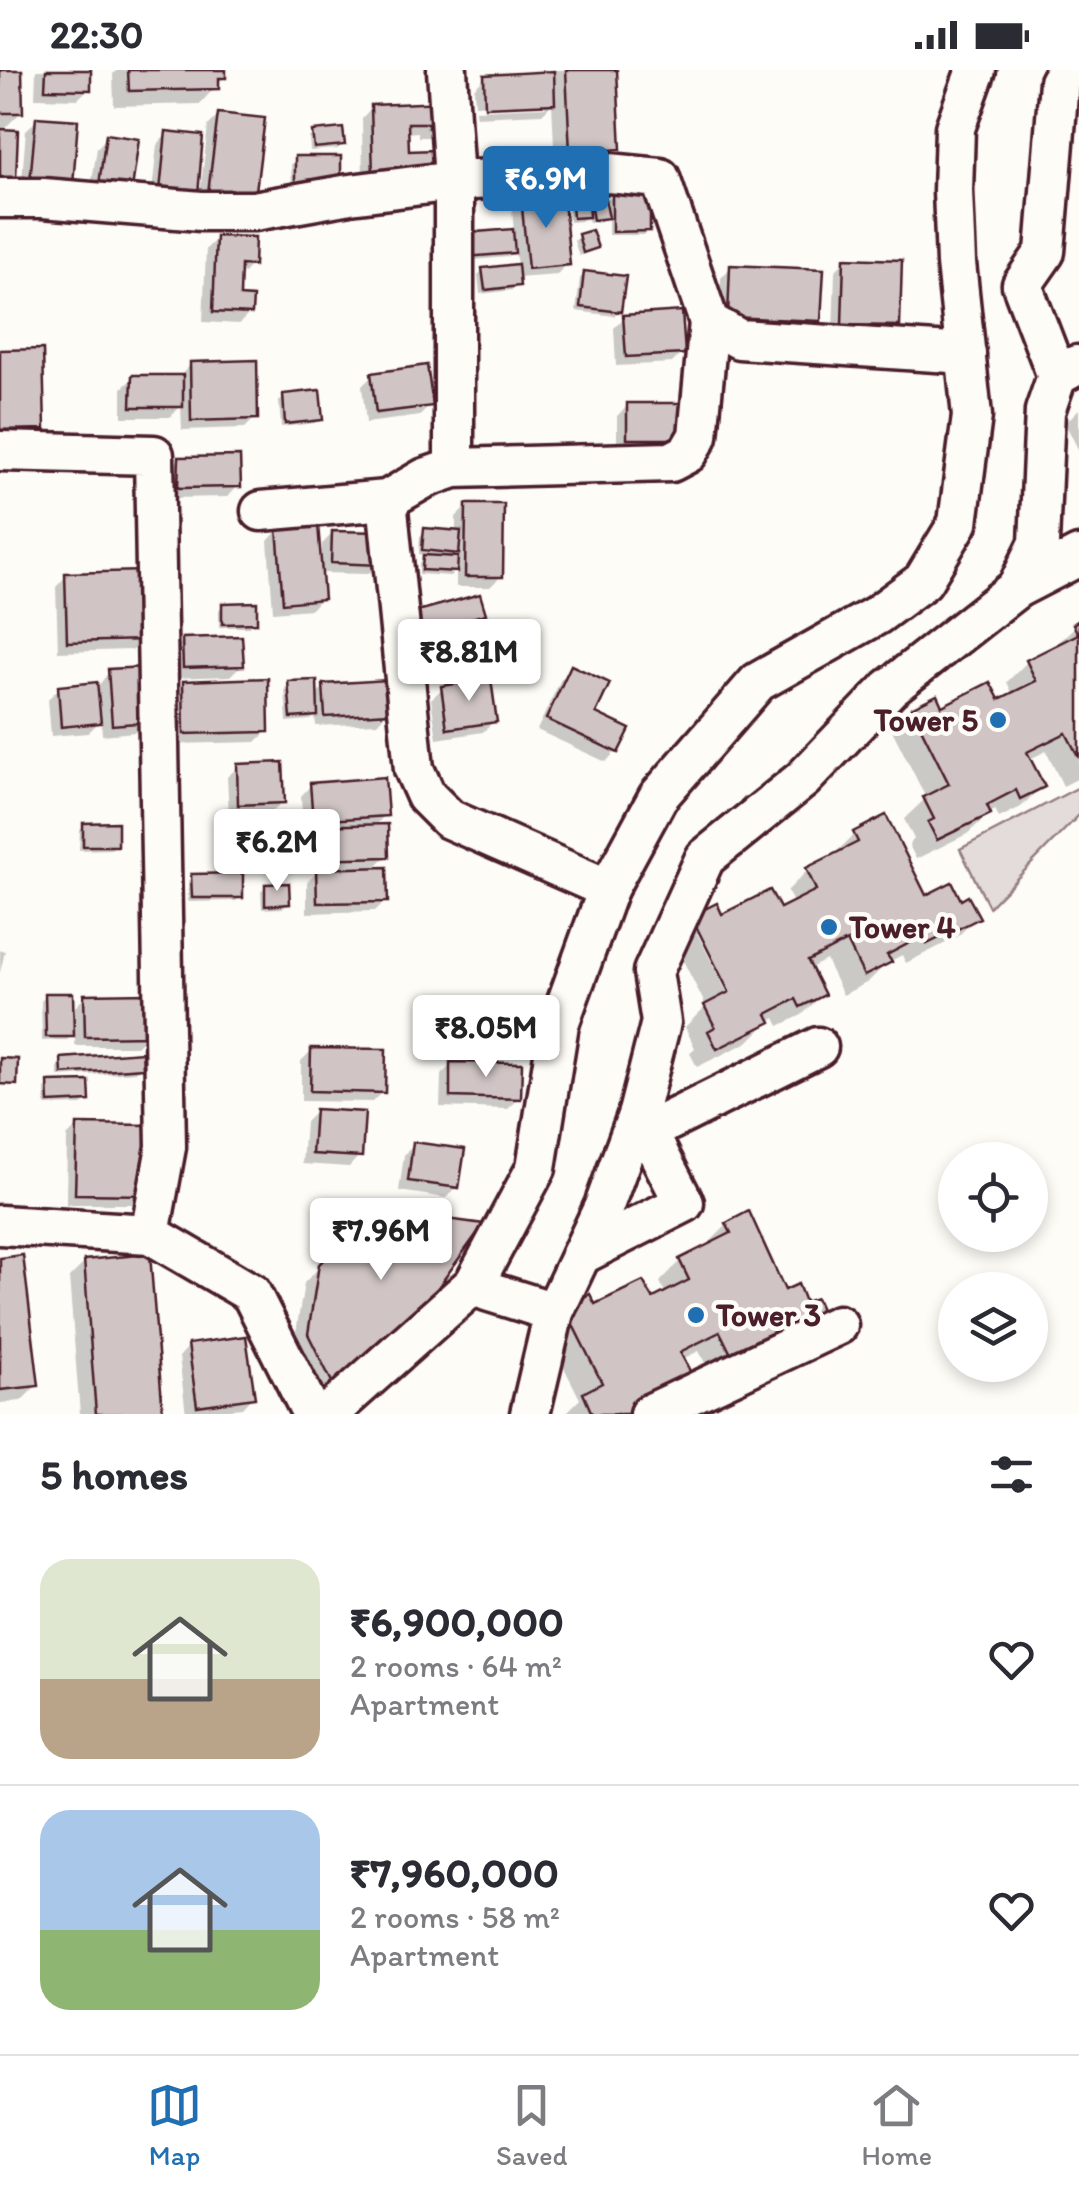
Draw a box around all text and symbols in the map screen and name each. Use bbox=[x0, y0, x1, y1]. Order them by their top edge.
text: 22:30 bbox=[50, 12, 143, 58]
pin: ₹6.9M bbox=[476, 146, 616, 231]
text: ₹6.9M bbox=[505, 159, 587, 197]
pin: ₹8.81M bbox=[388, 619, 550, 704]
text: ₹8.81M bbox=[420, 632, 518, 670]
place label: Tower 5 bbox=[873, 701, 978, 739]
marker: Tower 5 bbox=[987, 709, 1009, 731]
pin: ₹6.2M bbox=[207, 809, 347, 894]
text: ₹6.2M bbox=[236, 822, 318, 860]
place label: Tower 4 bbox=[848, 908, 956, 946]
marker: Tower 4 bbox=[818, 916, 840, 938]
pin: ₹8.05M bbox=[405, 995, 567, 1080]
text: ₹8.05M bbox=[435, 1008, 537, 1046]
map controls bbox=[938, 1142, 1048, 1382]
button: locate bbox=[938, 1142, 1048, 1252]
pin: ₹7.96M bbox=[300, 1198, 462, 1283]
text: ₹7.96M bbox=[332, 1211, 430, 1249]
button: layers bbox=[938, 1272, 1048, 1382]
place label: Tower 3 bbox=[715, 1296, 821, 1334]
marker: Tower 3 bbox=[685, 1304, 707, 1326]
icon: filters bbox=[984, 1447, 1039, 1502]
text: 5 homes bbox=[40, 1449, 188, 1500]
text: ₹6,900,000 bbox=[350, 1596, 564, 1647]
icon: home bbox=[120, 1599, 240, 1719]
icon: heart bbox=[984, 1632, 1039, 1687]
text: 2 rooms · 64 m² bbox=[350, 1647, 562, 1685]
text: Apartment bbox=[350, 1685, 499, 1723]
text: ₹7,960,000 bbox=[350, 1847, 559, 1898]
icon: home bbox=[120, 1850, 240, 1970]
icon: heart bbox=[984, 1883, 1039, 1938]
text: 2 rooms · 58 m² bbox=[350, 1898, 560, 1936]
text: Apartment bbox=[350, 1936, 499, 1974]
tab: Map bbox=[147, 2078, 202, 2172]
tab: Saved bbox=[496, 2078, 567, 2172]
tab: Home bbox=[861, 2078, 932, 2172]

